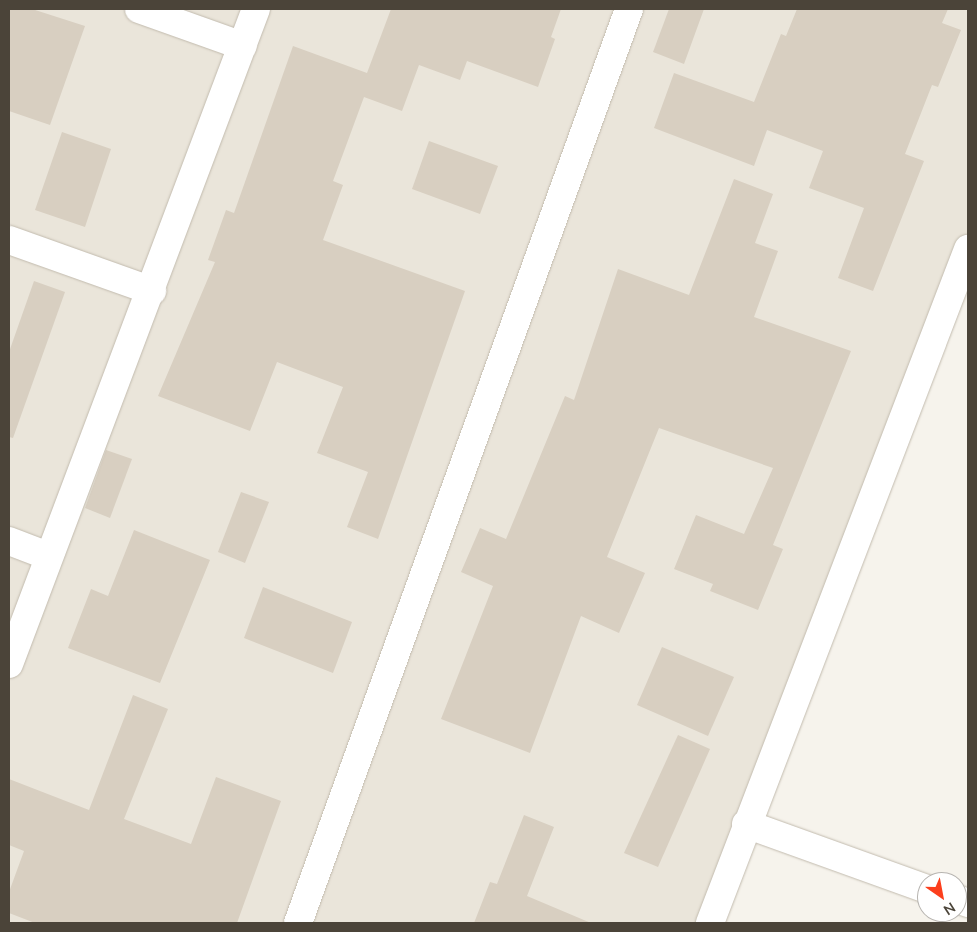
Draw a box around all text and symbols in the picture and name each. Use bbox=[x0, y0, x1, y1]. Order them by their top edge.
north arrow bbox=[917, 872, 967, 922]
text: N bbox=[940, 898, 959, 919]

